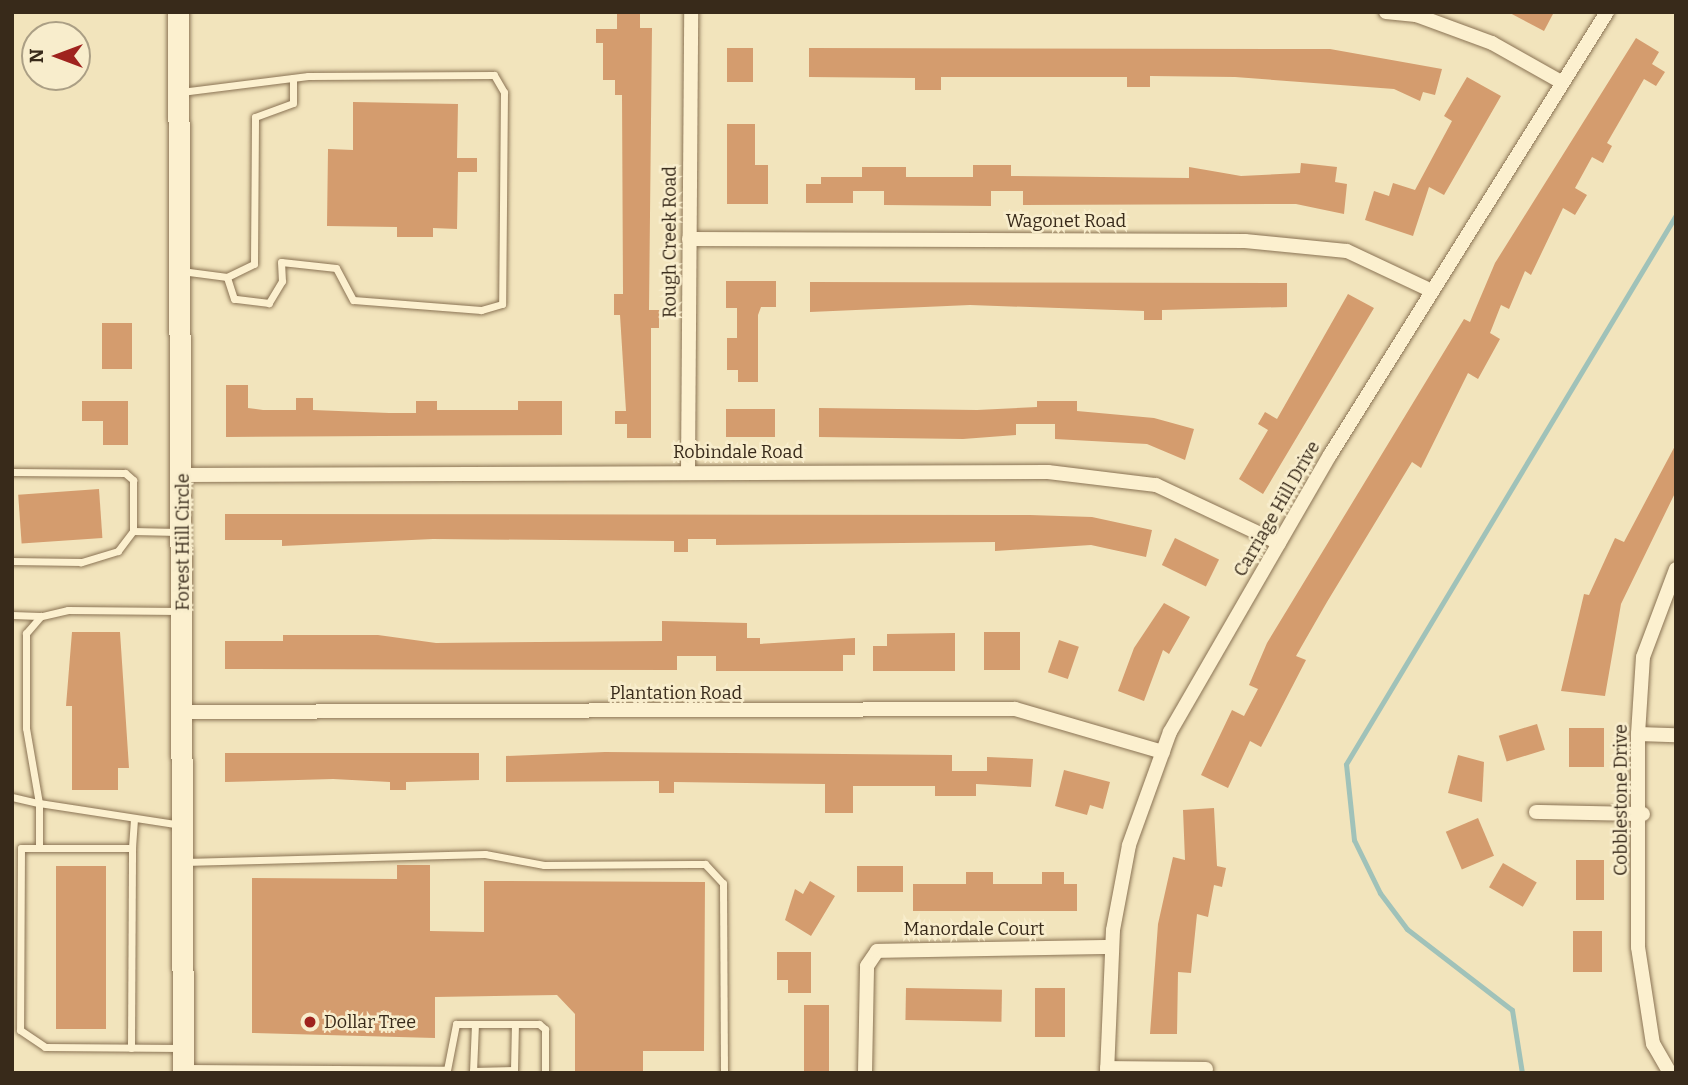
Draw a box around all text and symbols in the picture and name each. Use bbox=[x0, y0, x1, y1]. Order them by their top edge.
north arrow bbox=[21, 21, 91, 91]
text: N bbox=[25, 49, 48, 63]
street label: Rough Creek Road bbox=[659, 166, 681, 318]
street label: Wagonet Road bbox=[1006, 210, 1126, 232]
street label: Carriage Hill Drive bbox=[1229, 437, 1325, 581]
street label: Robindale Road bbox=[673, 441, 803, 463]
street label: Forest Hill Circle bbox=[172, 473, 194, 611]
street label: Plantation Road bbox=[610, 682, 742, 704]
street label: Cobblestone Drive bbox=[1610, 724, 1632, 876]
street label: Manordale Court bbox=[904, 918, 1044, 940]
place label: Dollar Tree bbox=[324, 1011, 416, 1033]
marker: Dollar Tree bbox=[302, 1014, 318, 1030]

